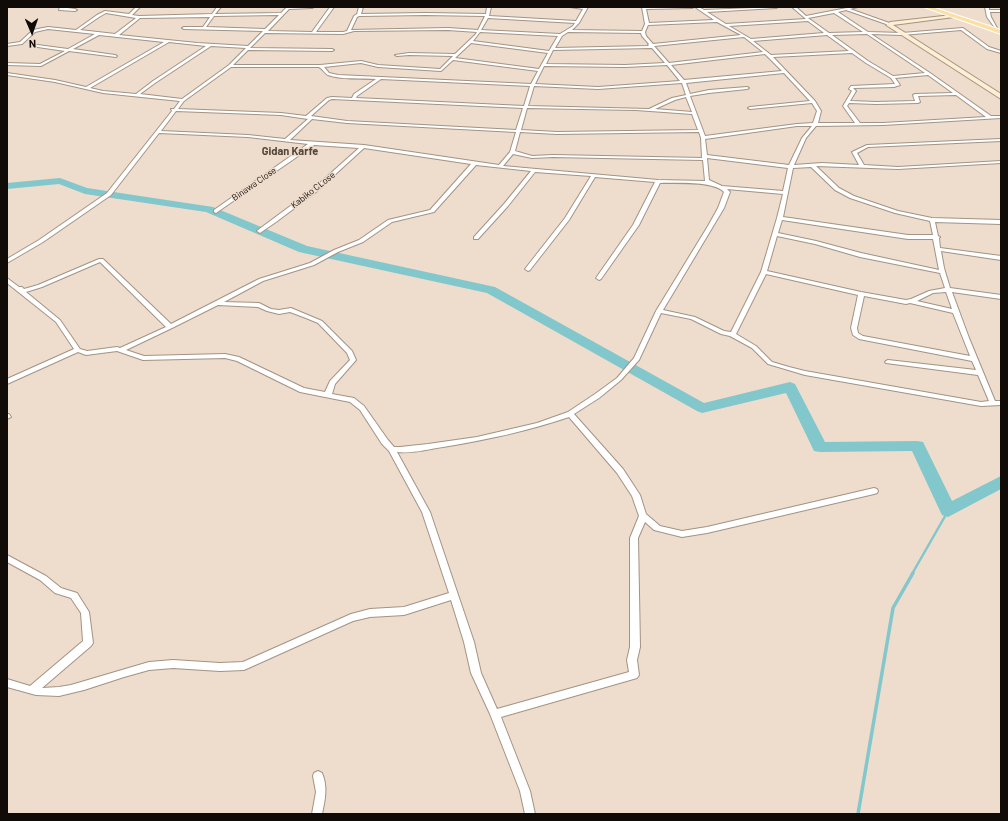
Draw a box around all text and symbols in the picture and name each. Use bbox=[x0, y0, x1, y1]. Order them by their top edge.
north arrow bbox=[12, 12, 52, 52]
text: N bbox=[29, 38, 36, 51]
district label: Gidan Karfe bbox=[262, 144, 318, 158]
street label: Binawa Close bbox=[230, 165, 278, 203]
street label: Kabiko CLose bbox=[289, 169, 337, 211]

